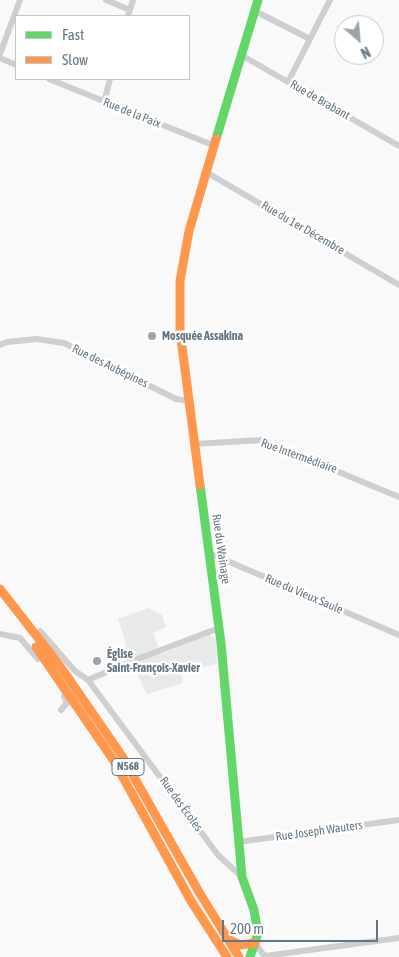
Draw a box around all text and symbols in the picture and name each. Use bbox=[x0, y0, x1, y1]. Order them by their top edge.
legend bbox=[15, 15, 190, 80]
north arrow bbox=[334, 15, 384, 65]
text: Fast bbox=[62, 26, 84, 43]
text: N bbox=[358, 43, 373, 61]
text: Slow bbox=[62, 51, 88, 68]
street label: Rue de Brabant bbox=[287, 77, 353, 123]
street label: Rue de la Paix bbox=[101, 95, 163, 131]
street label: Rue du 1er Décembre bbox=[259, 198, 347, 258]
place label: Mosquée Assakina bbox=[162, 329, 243, 343]
marker: Mosquée Assakina bbox=[146, 330, 158, 342]
street label: Rue des Aubépines bbox=[70, 341, 150, 391]
street label: Rue Intermédiaire bbox=[259, 436, 339, 476]
street label: Rue du Wainage bbox=[209, 513, 233, 585]
street label: Rue du Vieux Saule bbox=[263, 571, 345, 617]
place label: Église Saint-François-Xavier bbox=[107, 647, 200, 675]
marker: Église Saint-François-Xavier bbox=[91, 655, 103, 667]
road number: N568 bbox=[112, 759, 144, 776]
street label: Rue des Écoles bbox=[156, 774, 206, 834]
street label: Rue Joseph Wauters bbox=[275, 818, 363, 844]
scale bar bbox=[224, 910, 380, 942]
text: 200 m bbox=[230, 920, 264, 937]

